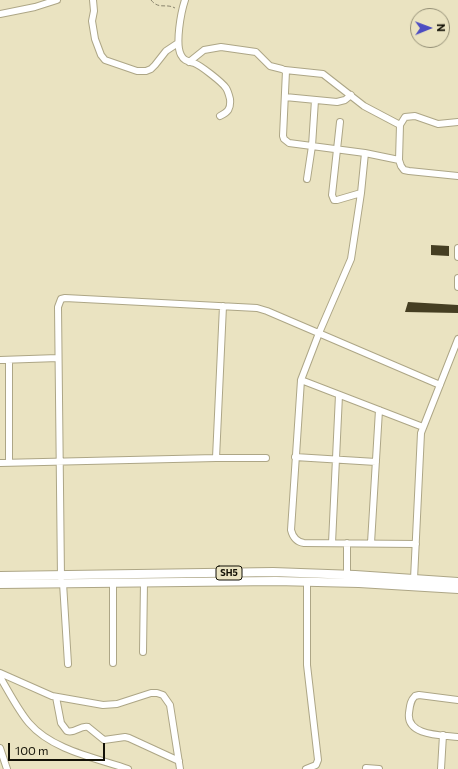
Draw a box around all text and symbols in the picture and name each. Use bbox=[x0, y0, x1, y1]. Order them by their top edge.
north arrow bbox=[410, 8, 450, 48]
text: N bbox=[435, 24, 448, 32]
road number: SH5 bbox=[216, 566, 242, 580]
scale bar bbox=[10, 735, 107, 761]
text: 100 m bbox=[15, 743, 49, 757]

